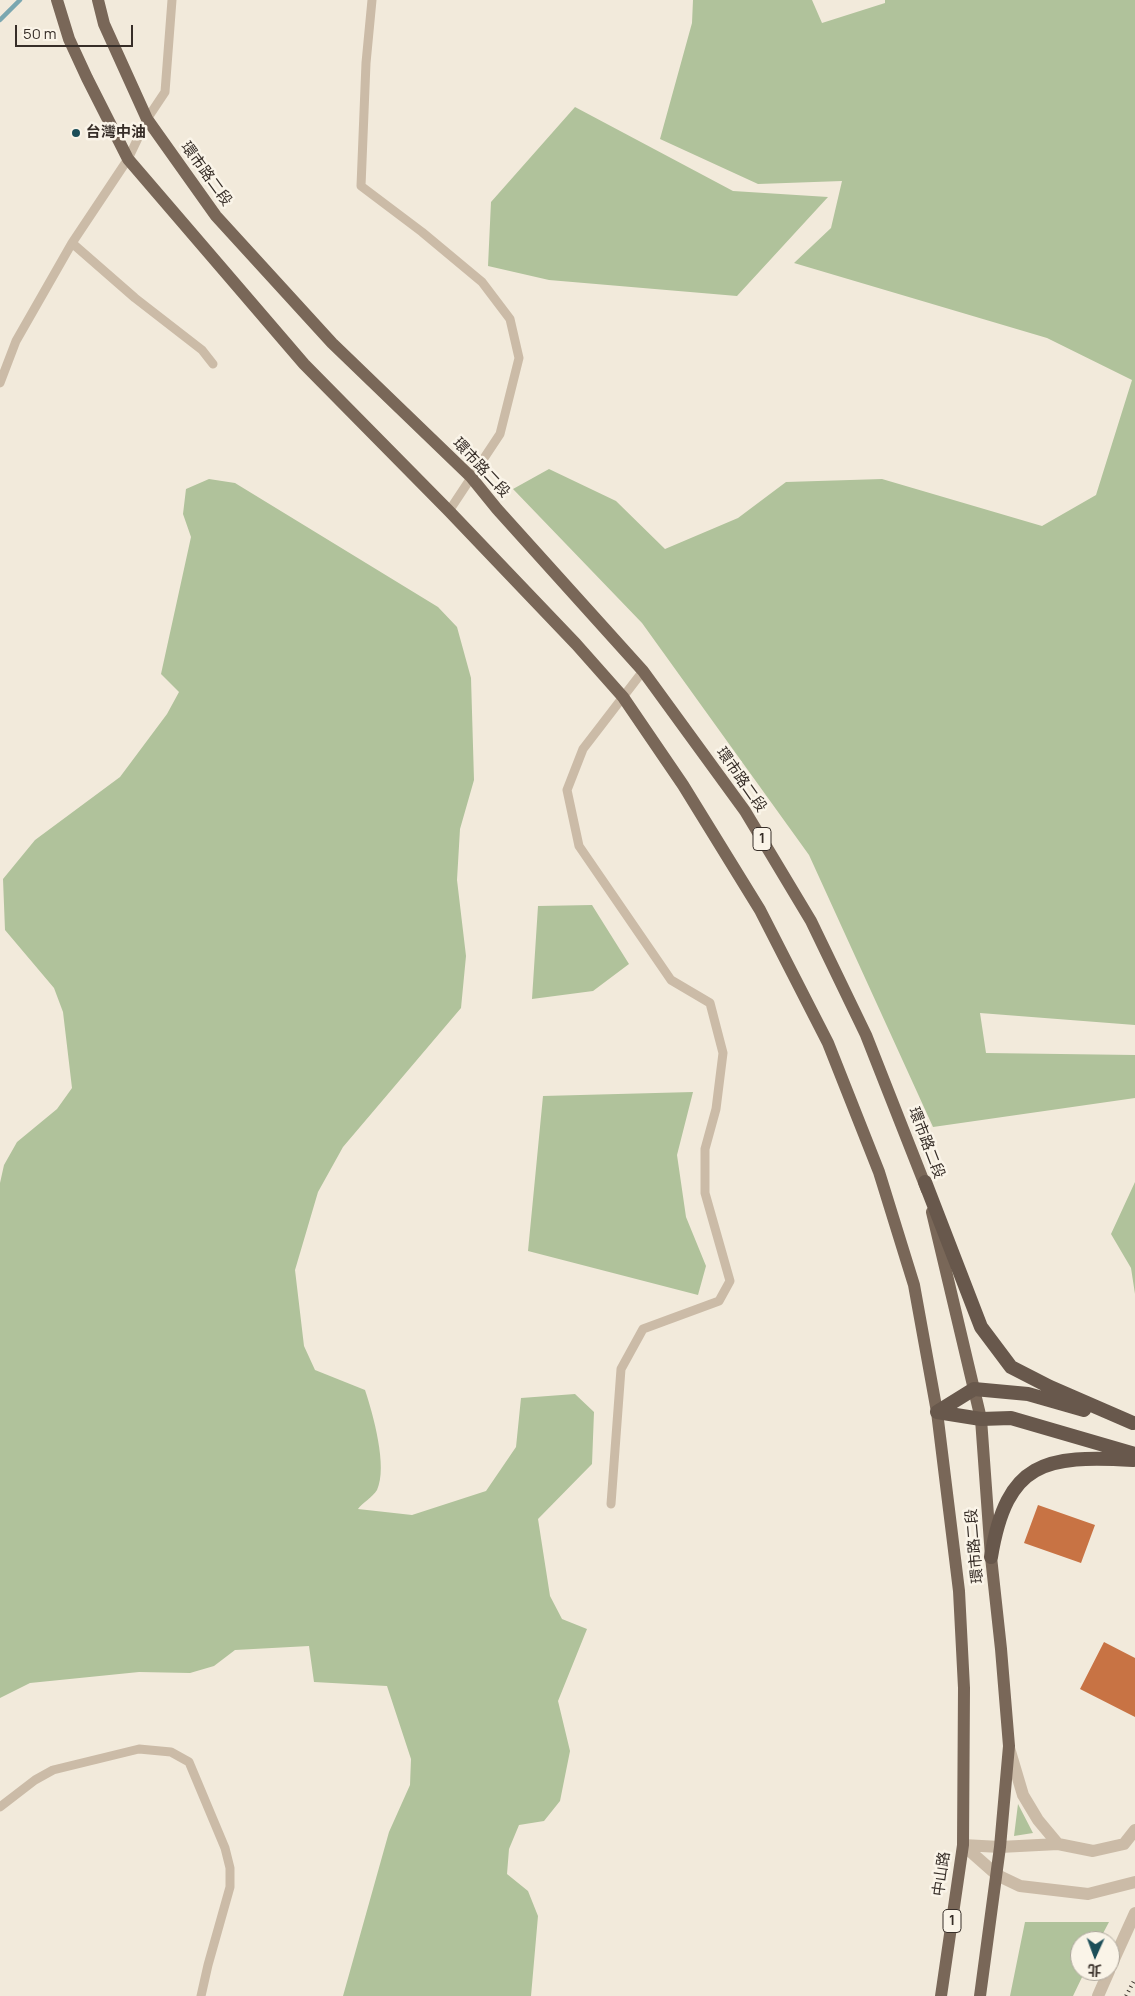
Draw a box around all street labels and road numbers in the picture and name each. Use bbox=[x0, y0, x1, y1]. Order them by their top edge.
street label: 環市路二段 bbox=[177, 138, 235, 210]
street label: 環市路二段 bbox=[449, 434, 513, 502]
street label: 環市路二段 bbox=[712, 744, 770, 816]
road number: 1 bbox=[753, 828, 771, 851]
street label: 環市路二段 bbox=[904, 1105, 948, 1181]
street label: 環市路二段 bbox=[963, 1508, 987, 1584]
street label: 中山路 bbox=[930, 1850, 954, 1898]
road number: 1 bbox=[943, 1910, 961, 1932]

